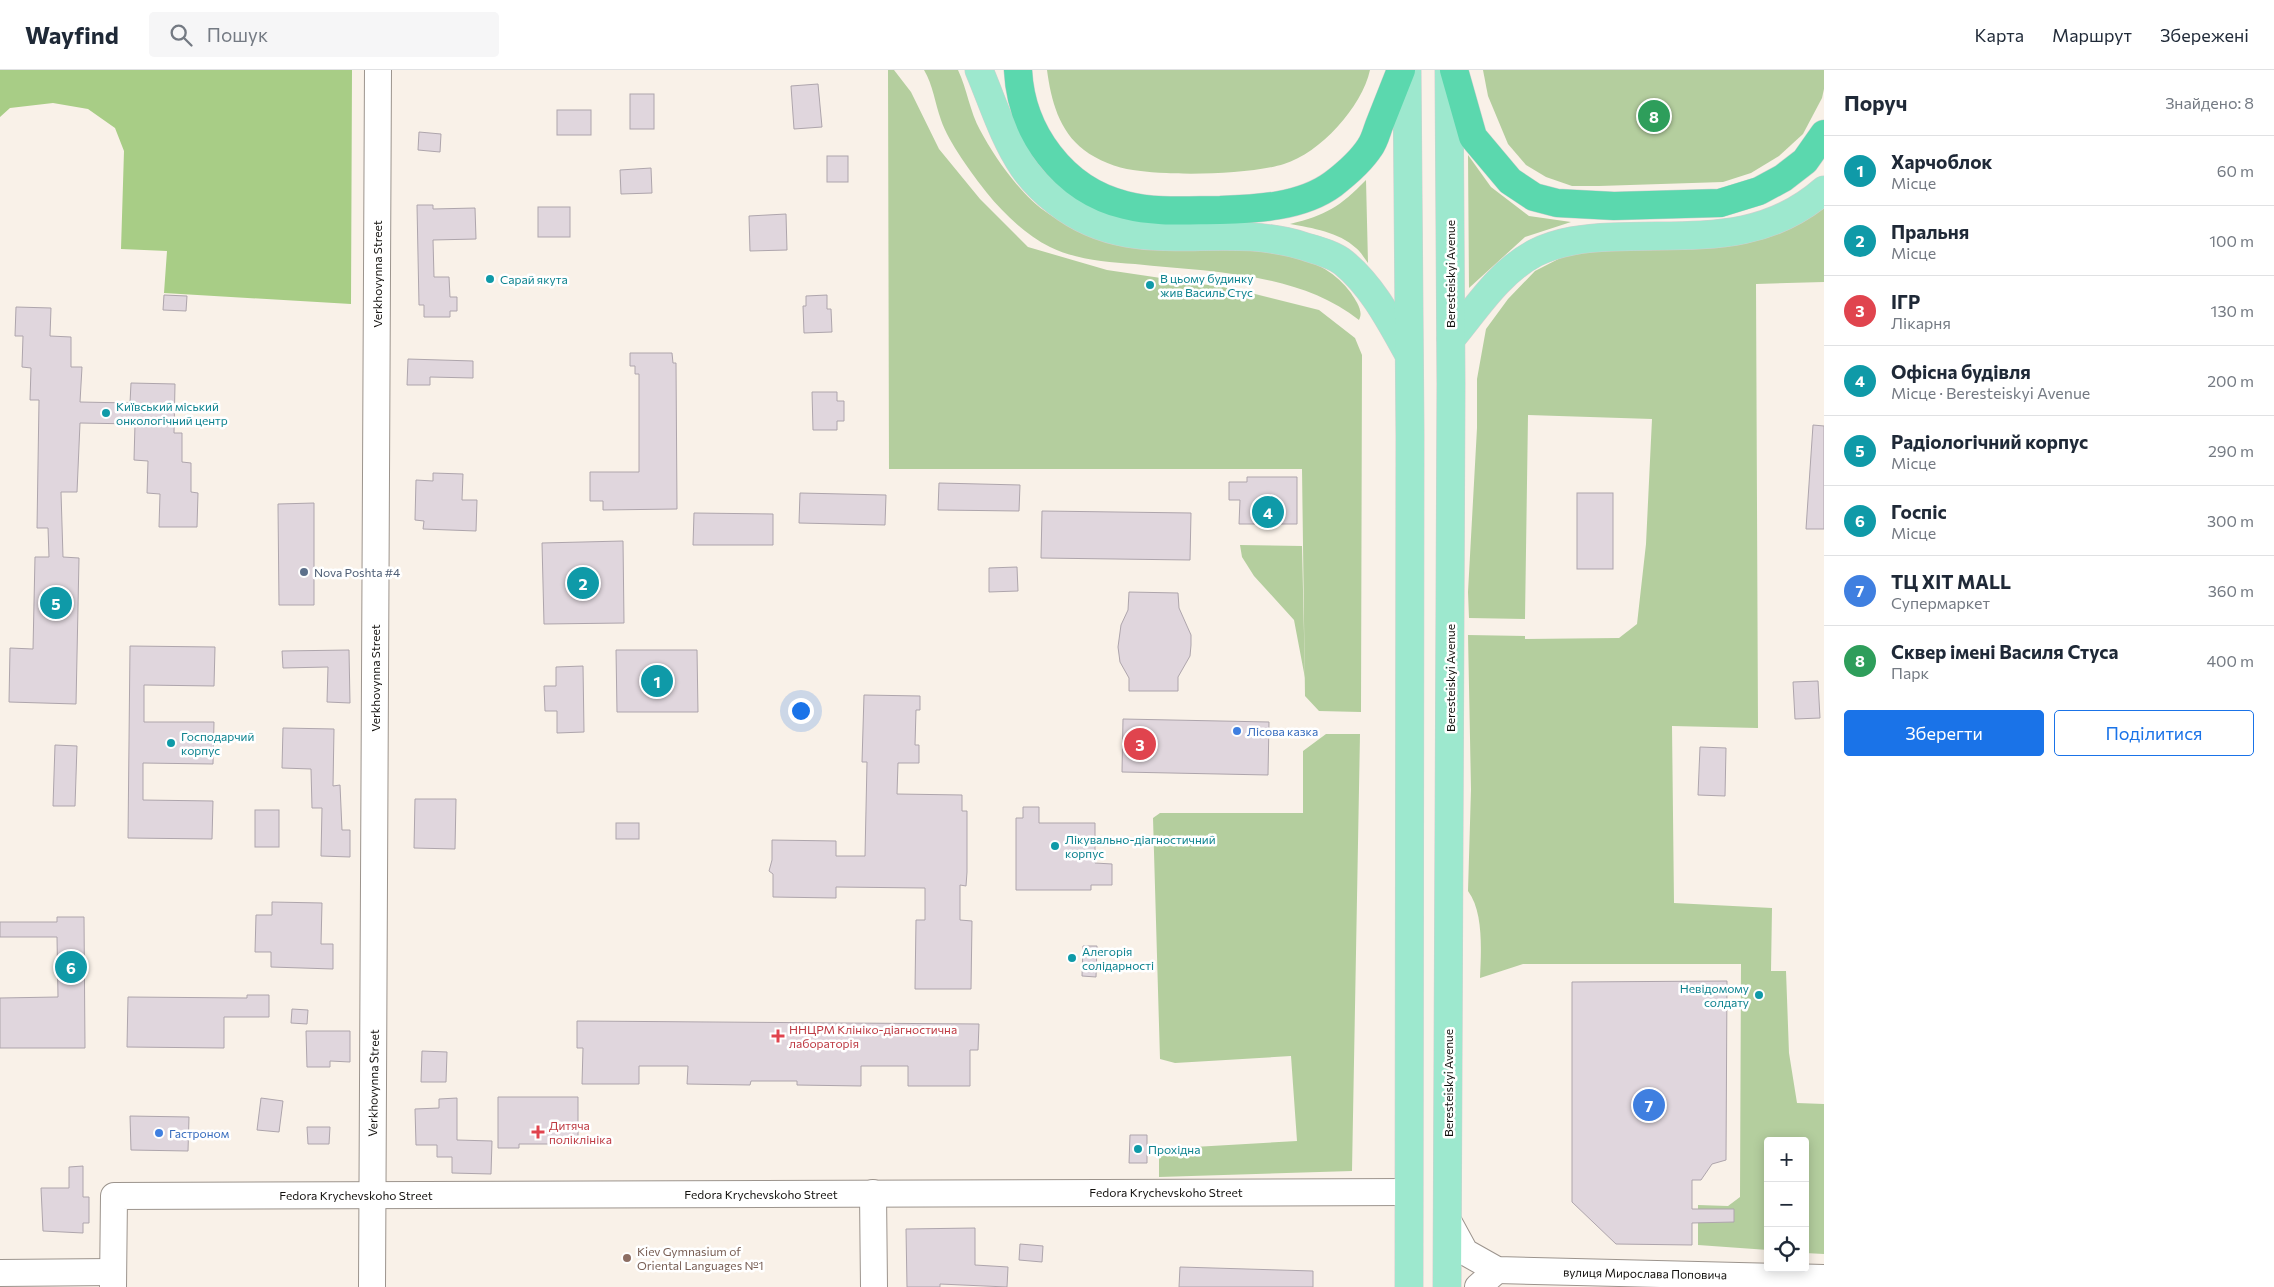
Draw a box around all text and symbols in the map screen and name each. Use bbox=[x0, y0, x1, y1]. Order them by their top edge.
search box bbox=[149, 12, 499, 57]
text: Wayfind bbox=[25, 20, 119, 49]
icon: search bbox=[167, 21, 195, 49]
text: Пошук bbox=[207, 23, 268, 46]
text: Карта bbox=[1974, 24, 2024, 46]
text: Маршрут bbox=[2052, 24, 2132, 46]
text: Збережені bbox=[2160, 24, 2249, 46]
text: Поруч bbox=[1844, 90, 1907, 115]
text: Знайдено: 8 bbox=[2165, 93, 2254, 112]
pin: 8 bbox=[1638, 97, 1670, 135]
text: Харчоблок bbox=[1891, 150, 1992, 173]
text: 1 bbox=[1856, 161, 1864, 180]
text: 60 m bbox=[2217, 161, 2254, 180]
text: Місце bbox=[1891, 173, 1936, 192]
street label: Verkhovynna Street bbox=[370, 220, 384, 328]
street label: Beresteiskyi Avenue bbox=[1443, 220, 1457, 328]
text: Пральня bbox=[1891, 220, 1969, 243]
text: 2 bbox=[1855, 231, 1865, 250]
text: 100 m bbox=[2209, 231, 2254, 250]
text: Місце bbox=[1891, 243, 1936, 262]
place label: В цьому будинку жив Василь Стус bbox=[1160, 271, 1254, 299]
place label: Сарай якута bbox=[500, 272, 568, 286]
marker: Сарай якута bbox=[484, 273, 496, 285]
marker: В цьому будинку жив Василь Стус bbox=[1144, 279, 1156, 291]
text: ІГР bbox=[1891, 290, 1920, 313]
text: 3 bbox=[1855, 301, 1865, 320]
text: 130 m bbox=[2211, 301, 2254, 320]
text: Лікарня bbox=[1891, 313, 1951, 332]
text: Офісна будівля bbox=[1891, 360, 2031, 383]
text: 4 bbox=[1855, 371, 1865, 390]
text: 200 m bbox=[2207, 371, 2254, 390]
text: Місце · Beresteiskyi Avenue bbox=[1891, 383, 2090, 402]
place label: Київський міський онкологічний центр bbox=[116, 399, 228, 427]
marker: Київський міський онкологічний центр bbox=[100, 407, 112, 419]
text: Радіологічний корпус bbox=[1891, 430, 2088, 453]
text: 5 bbox=[1855, 441, 1865, 460]
text: 290 m bbox=[2208, 441, 2254, 460]
text: Місце bbox=[1891, 453, 1936, 472]
pin: 4 bbox=[1252, 493, 1284, 531]
text: Госпіс bbox=[1891, 500, 1947, 523]
text: 6 bbox=[1855, 511, 1865, 530]
text: 300 m bbox=[2207, 511, 2254, 530]
text: Місце bbox=[1891, 523, 1936, 542]
pin: 2 bbox=[567, 564, 599, 602]
place label: Nova Poshta #4 bbox=[314, 565, 400, 579]
marker: Nova Poshta #4 bbox=[298, 566, 310, 578]
text: ТЦ ХІТ MALL bbox=[1891, 570, 2011, 593]
text: 7 bbox=[1856, 581, 1864, 600]
text: 360 m bbox=[2208, 581, 2254, 600]
pin: 5 bbox=[40, 584, 72, 622]
text: Супермаркет bbox=[1891, 593, 1990, 612]
street label: Verkhovynna Street bbox=[368, 624, 382, 732]
street label: Beresteiskyi Avenue bbox=[1443, 624, 1457, 732]
text: Сквер імені Василя Стуса bbox=[1891, 640, 2118, 663]
text: 8 bbox=[1855, 651, 1865, 670]
text: 400 m bbox=[2206, 651, 2254, 670]
pin: 1 bbox=[641, 662, 673, 700]
text: Парк bbox=[1891, 663, 1929, 682]
your location bbox=[788, 698, 814, 724]
button: Зберегти bbox=[1844, 710, 2044, 756]
button: Поділитися bbox=[2054, 710, 2254, 756]
place label: Лісова казка bbox=[1247, 724, 1318, 738]
pin: 3 bbox=[1124, 725, 1156, 763]
marker: Лісова казка bbox=[1231, 725, 1243, 737]
place label: Господарчий корпус bbox=[181, 729, 254, 757]
marker: Господарчий корпус bbox=[165, 737, 177, 749]
place label: Лікувально-діагностичний корпус bbox=[1065, 832, 1216, 860]
marker: Лікувально-діагностичний корпус bbox=[1049, 840, 1061, 852]
place label: Алегорія солідарності bbox=[1082, 944, 1154, 972]
pin: 6 bbox=[55, 948, 87, 986]
marker: Алегорія солідарності bbox=[1066, 952, 1078, 964]
place label: Невідомому солдату bbox=[1680, 981, 1749, 1009]
marker: Невідомому солдату bbox=[1753, 989, 1765, 1001]
place label: ННЦРМ Клініко-діагностична лабораторія bbox=[789, 1022, 957, 1050]
street label: Verkhovynna Street bbox=[365, 1029, 381, 1137]
marker: ННЦРМ Клініко-діагностична лабораторія bbox=[771, 1029, 785, 1043]
street label: Beresteiskyi Avenue bbox=[1441, 1029, 1455, 1137]
pin: 7 bbox=[1633, 1086, 1665, 1124]
place label: Дитяча поліклініка bbox=[549, 1118, 612, 1146]
marker: Дитяча поліклініка bbox=[531, 1125, 545, 1139]
place label: Гастроном bbox=[169, 1126, 229, 1140]
marker: Гастроном bbox=[153, 1127, 165, 1139]
map controls bbox=[1764, 1137, 1809, 1272]
button: + bbox=[1764, 1137, 1809, 1182]
place label: Прохідна bbox=[1148, 1142, 1200, 1156]
marker: Прохідна bbox=[1132, 1143, 1144, 1155]
button: − bbox=[1764, 1182, 1809, 1227]
street label: Fedora Krychevskoho Street bbox=[1089, 1185, 1243, 1199]
street label: Fedora Krychevskoho Street bbox=[684, 1187, 838, 1201]
street label: Fedora Krychevskoho Street bbox=[279, 1188, 433, 1202]
button: locate bbox=[1764, 1227, 1809, 1272]
place label: Kiev Gymnasium of Oriental Languages №1 bbox=[637, 1244, 764, 1272]
marker: Kiev Gymnasium of Oriental Languages №1 bbox=[621, 1252, 633, 1264]
street label: вулиця Мирослава Поповича bbox=[1563, 1265, 1727, 1281]

